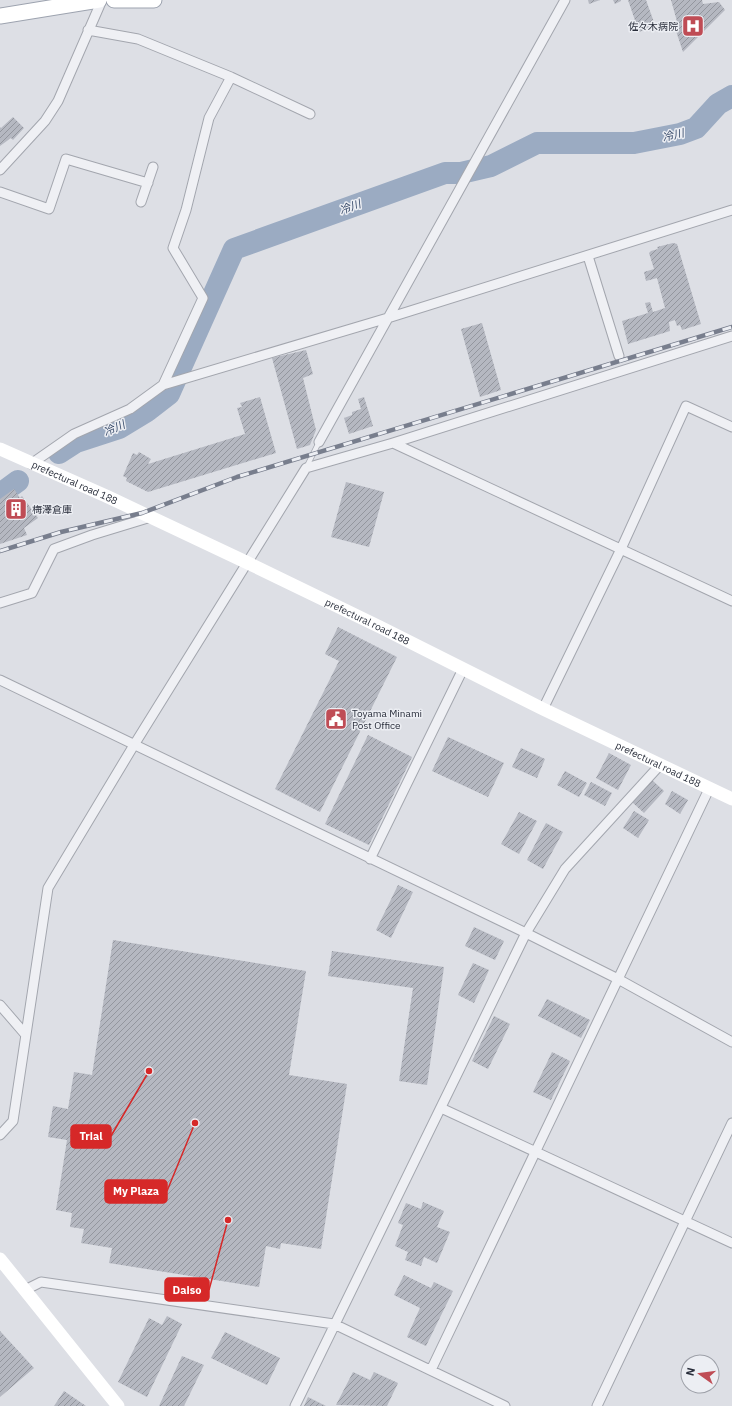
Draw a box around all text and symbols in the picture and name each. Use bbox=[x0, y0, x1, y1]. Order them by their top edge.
hospital icon: 佐々木病院 bbox=[680, 13, 706, 39]
place label: 佐々木病院 bbox=[628, 20, 678, 33]
water label: 冷川 bbox=[661, 125, 686, 144]
water label: 冷川 bbox=[337, 196, 364, 217]
water label: 冷川 bbox=[101, 417, 128, 439]
street label: prefectural road 188 bbox=[30, 458, 120, 508]
building icon: 梅澤倉庫 bbox=[3, 496, 29, 522]
place label: 梅澤倉庫 bbox=[32, 503, 72, 516]
street label: prefectural road 188 bbox=[323, 595, 412, 648]
public building icon: Toyama Minami Post Office bbox=[323, 706, 349, 732]
place label: Toyama Minami Post Office bbox=[352, 707, 422, 732]
street label: prefectural road 188 bbox=[614, 739, 703, 790]
callout: Trial bbox=[71, 1125, 111, 1148]
text: Trial bbox=[79, 1129, 103, 1143]
callout: My Plaza bbox=[105, 1180, 167, 1203]
text: My Plaza bbox=[113, 1184, 159, 1198]
callout: Daiso bbox=[165, 1278, 209, 1301]
text: Daiso bbox=[173, 1283, 201, 1297]
north arrow bbox=[680, 1354, 720, 1394]
text: N bbox=[683, 1366, 698, 1377]

